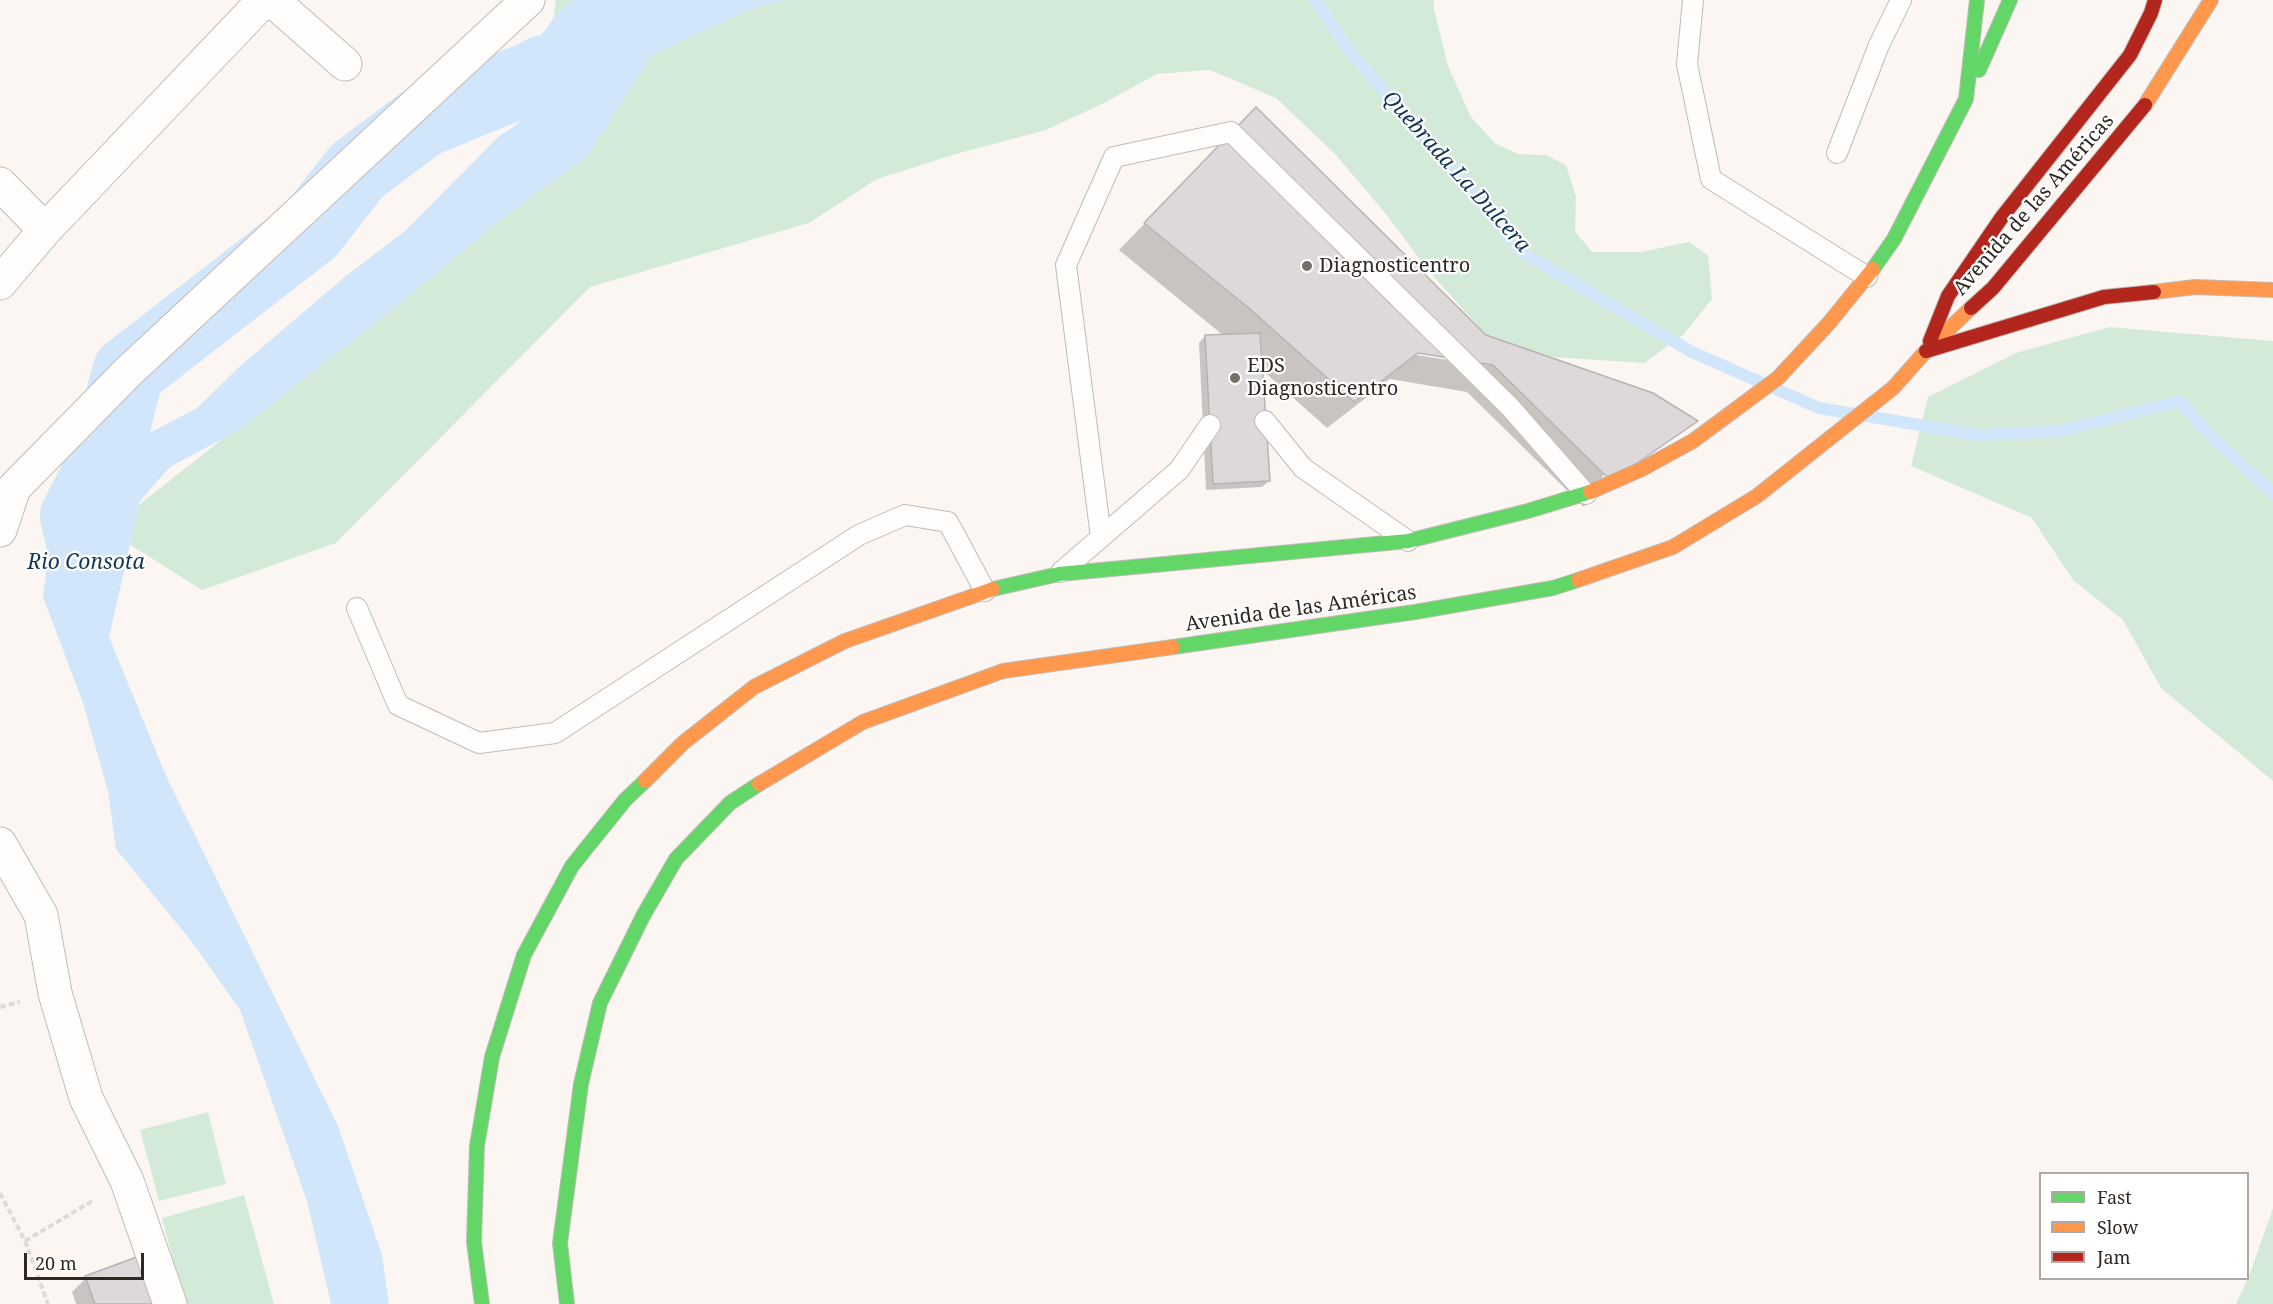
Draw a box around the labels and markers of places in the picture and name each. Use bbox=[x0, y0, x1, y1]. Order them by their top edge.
place label: Diagnosticentro bbox=[1319, 254, 1470, 278]
marker: Diagnosticentro bbox=[1300, 259, 1314, 273]
place label: EDS Diagnosticentro bbox=[1247, 354, 1398, 401]
marker: EDS Diagnosticentro bbox=[1228, 371, 1242, 385]

